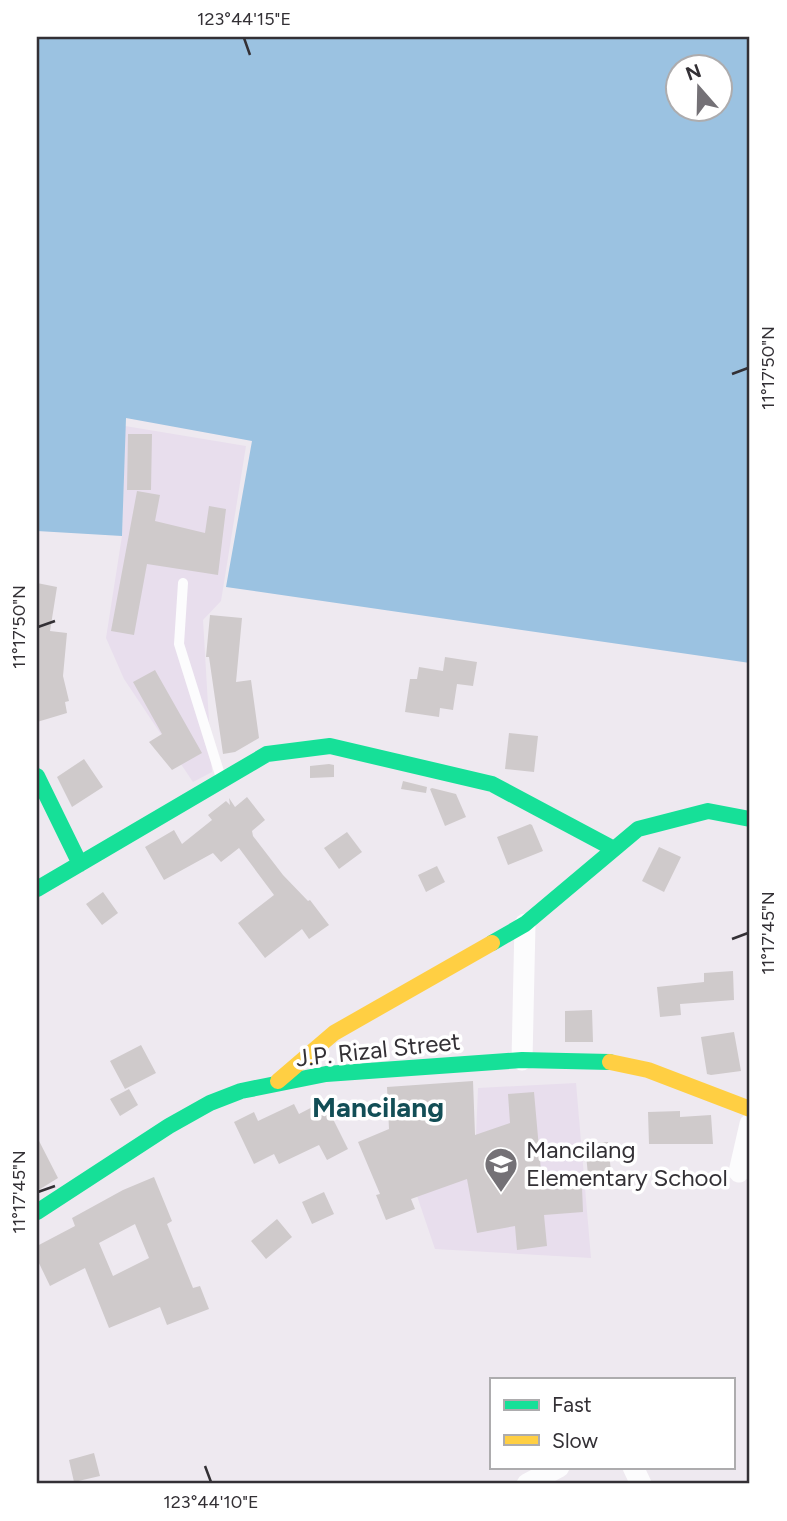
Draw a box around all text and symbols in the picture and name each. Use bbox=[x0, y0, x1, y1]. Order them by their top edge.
text: 123°44'15"E bbox=[197, 8, 291, 30]
north arrow bbox=[664, 52, 734, 122]
text: N bbox=[683, 59, 704, 86]
text: 11°17'50"N bbox=[757, 326, 779, 410]
text: 11°17'50"N bbox=[8, 585, 30, 669]
text: 11°17'45"N bbox=[757, 891, 779, 975]
street label: J.P. Rizal Street bbox=[294, 1026, 462, 1073]
district label: Mancilang bbox=[312, 1090, 444, 1124]
place label: Mancilang Elementary School bbox=[526, 1135, 728, 1192]
school or university icon: Mancilang Elementary School bbox=[482, 1145, 520, 1194]
text: 11°17'45"N bbox=[8, 1150, 30, 1234]
legend bbox=[490, 1378, 734, 1468]
text: Fast bbox=[552, 1392, 592, 1417]
text: Slow bbox=[552, 1428, 598, 1453]
text: 123°44'10"E bbox=[163, 1491, 259, 1513]

